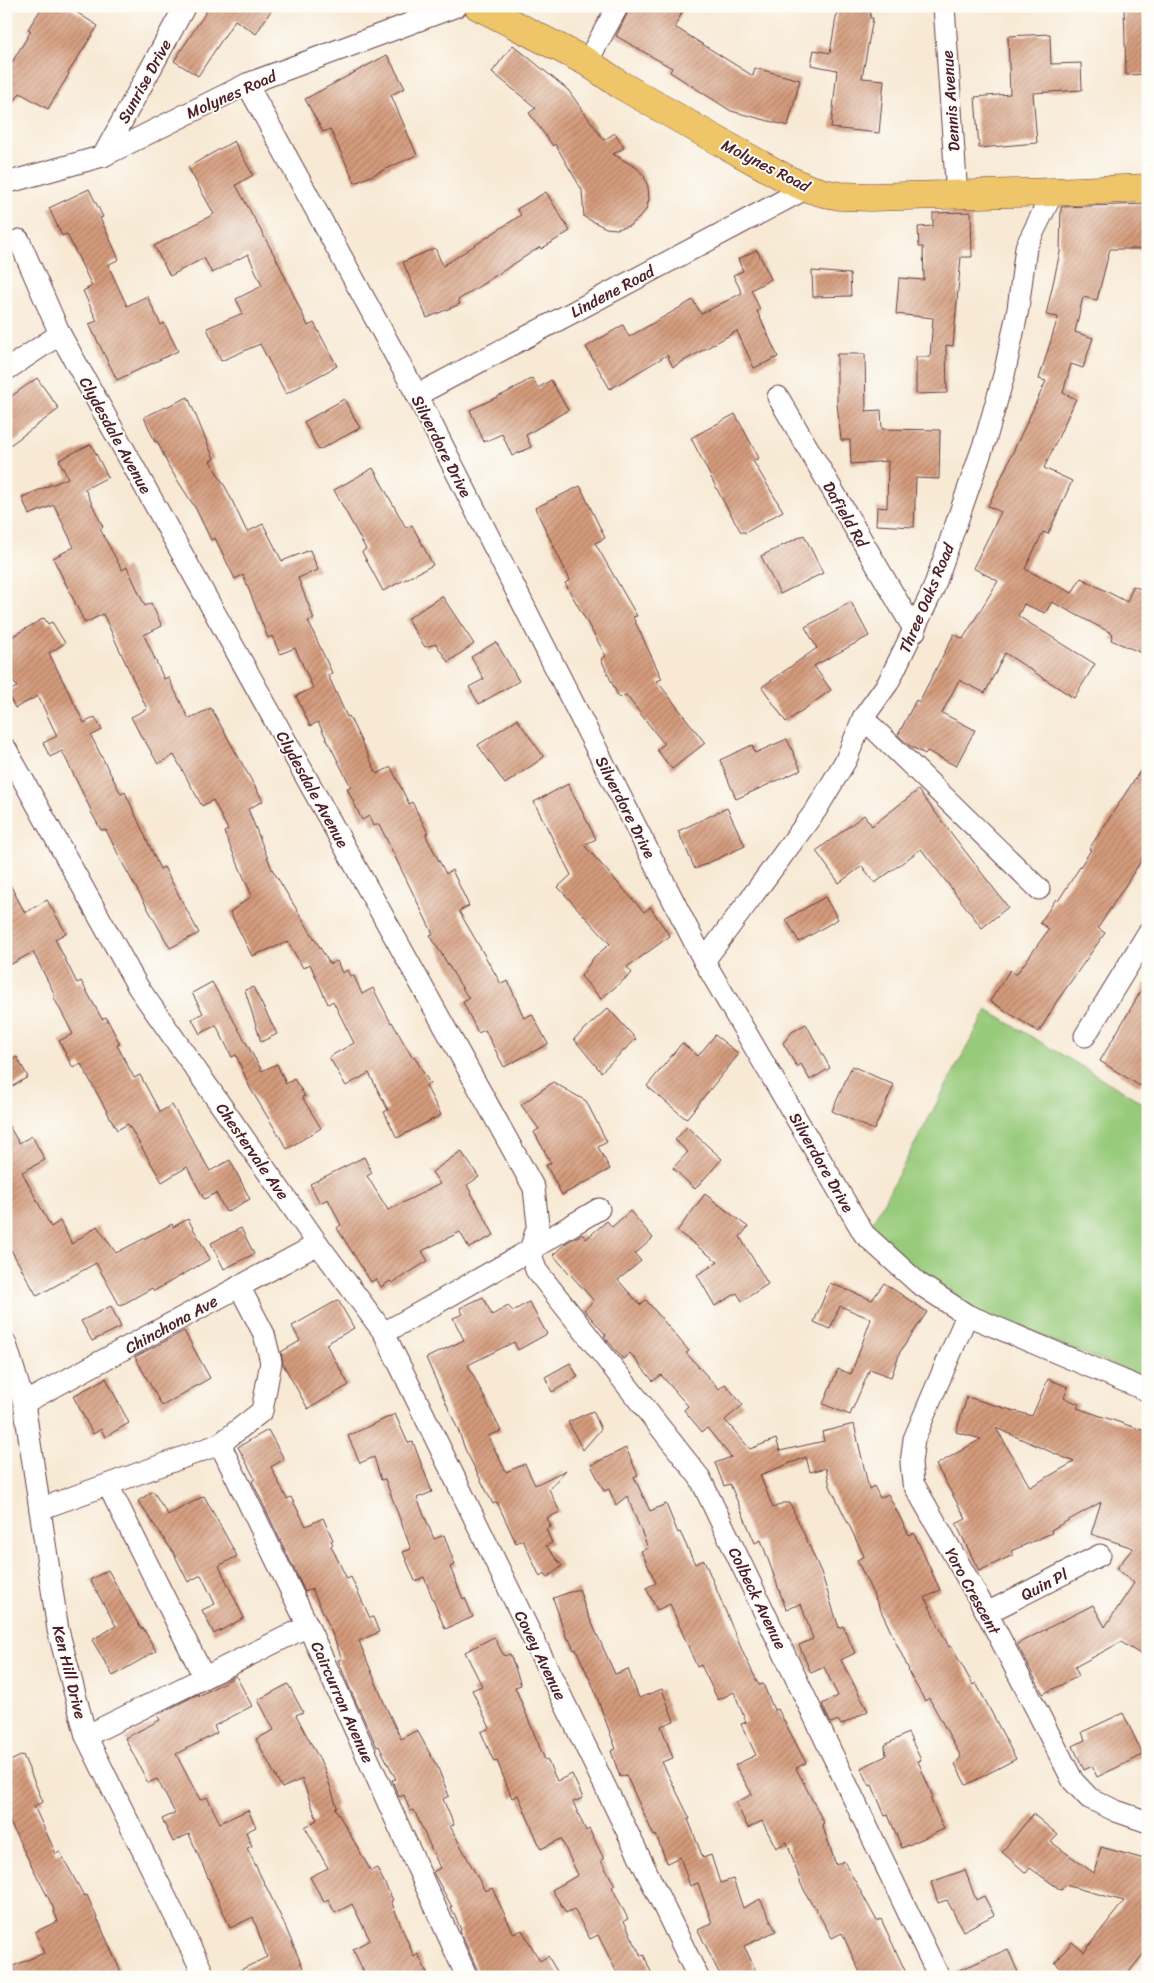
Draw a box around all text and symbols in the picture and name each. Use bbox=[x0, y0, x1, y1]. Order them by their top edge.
street label: Sunrise Drive bbox=[109, 34, 180, 129]
street label: Dennis Avenue bbox=[933, 49, 968, 152]
street label: Molynes Road bbox=[181, 61, 283, 127]
street label: Molynes Road bbox=[716, 131, 817, 201]
street label: Lindene Road bbox=[565, 256, 661, 326]
street label: Clydesdale Avenue bbox=[71, 371, 160, 500]
street label: Silverdore Drive bbox=[403, 390, 480, 503]
street label: Dafield Rd bbox=[815, 475, 877, 554]
street label: Three Oaks Road bbox=[890, 537, 963, 658]
street label: Clydesdale Avenue bbox=[268, 725, 357, 854]
street label: Silverdore Drive bbox=[587, 751, 664, 864]
street label: Chestervale Ave bbox=[208, 1096, 297, 1206]
street label: Silverdore Drive bbox=[781, 1106, 862, 1218]
street label: Chinchona Ave bbox=[119, 1287, 223, 1362]
street label: Colbeck Avenue bbox=[720, 1542, 795, 1655]
street label: Yoro Crescent bbox=[937, 1542, 1009, 1641]
street label: Quin Pl bbox=[1015, 1560, 1074, 1609]
street label: Covey Avenue bbox=[506, 1605, 575, 1705]
street label: Ken Hill Drive bbox=[44, 1622, 95, 1722]
street label: Caircurran Avenue bbox=[303, 1636, 382, 1768]

